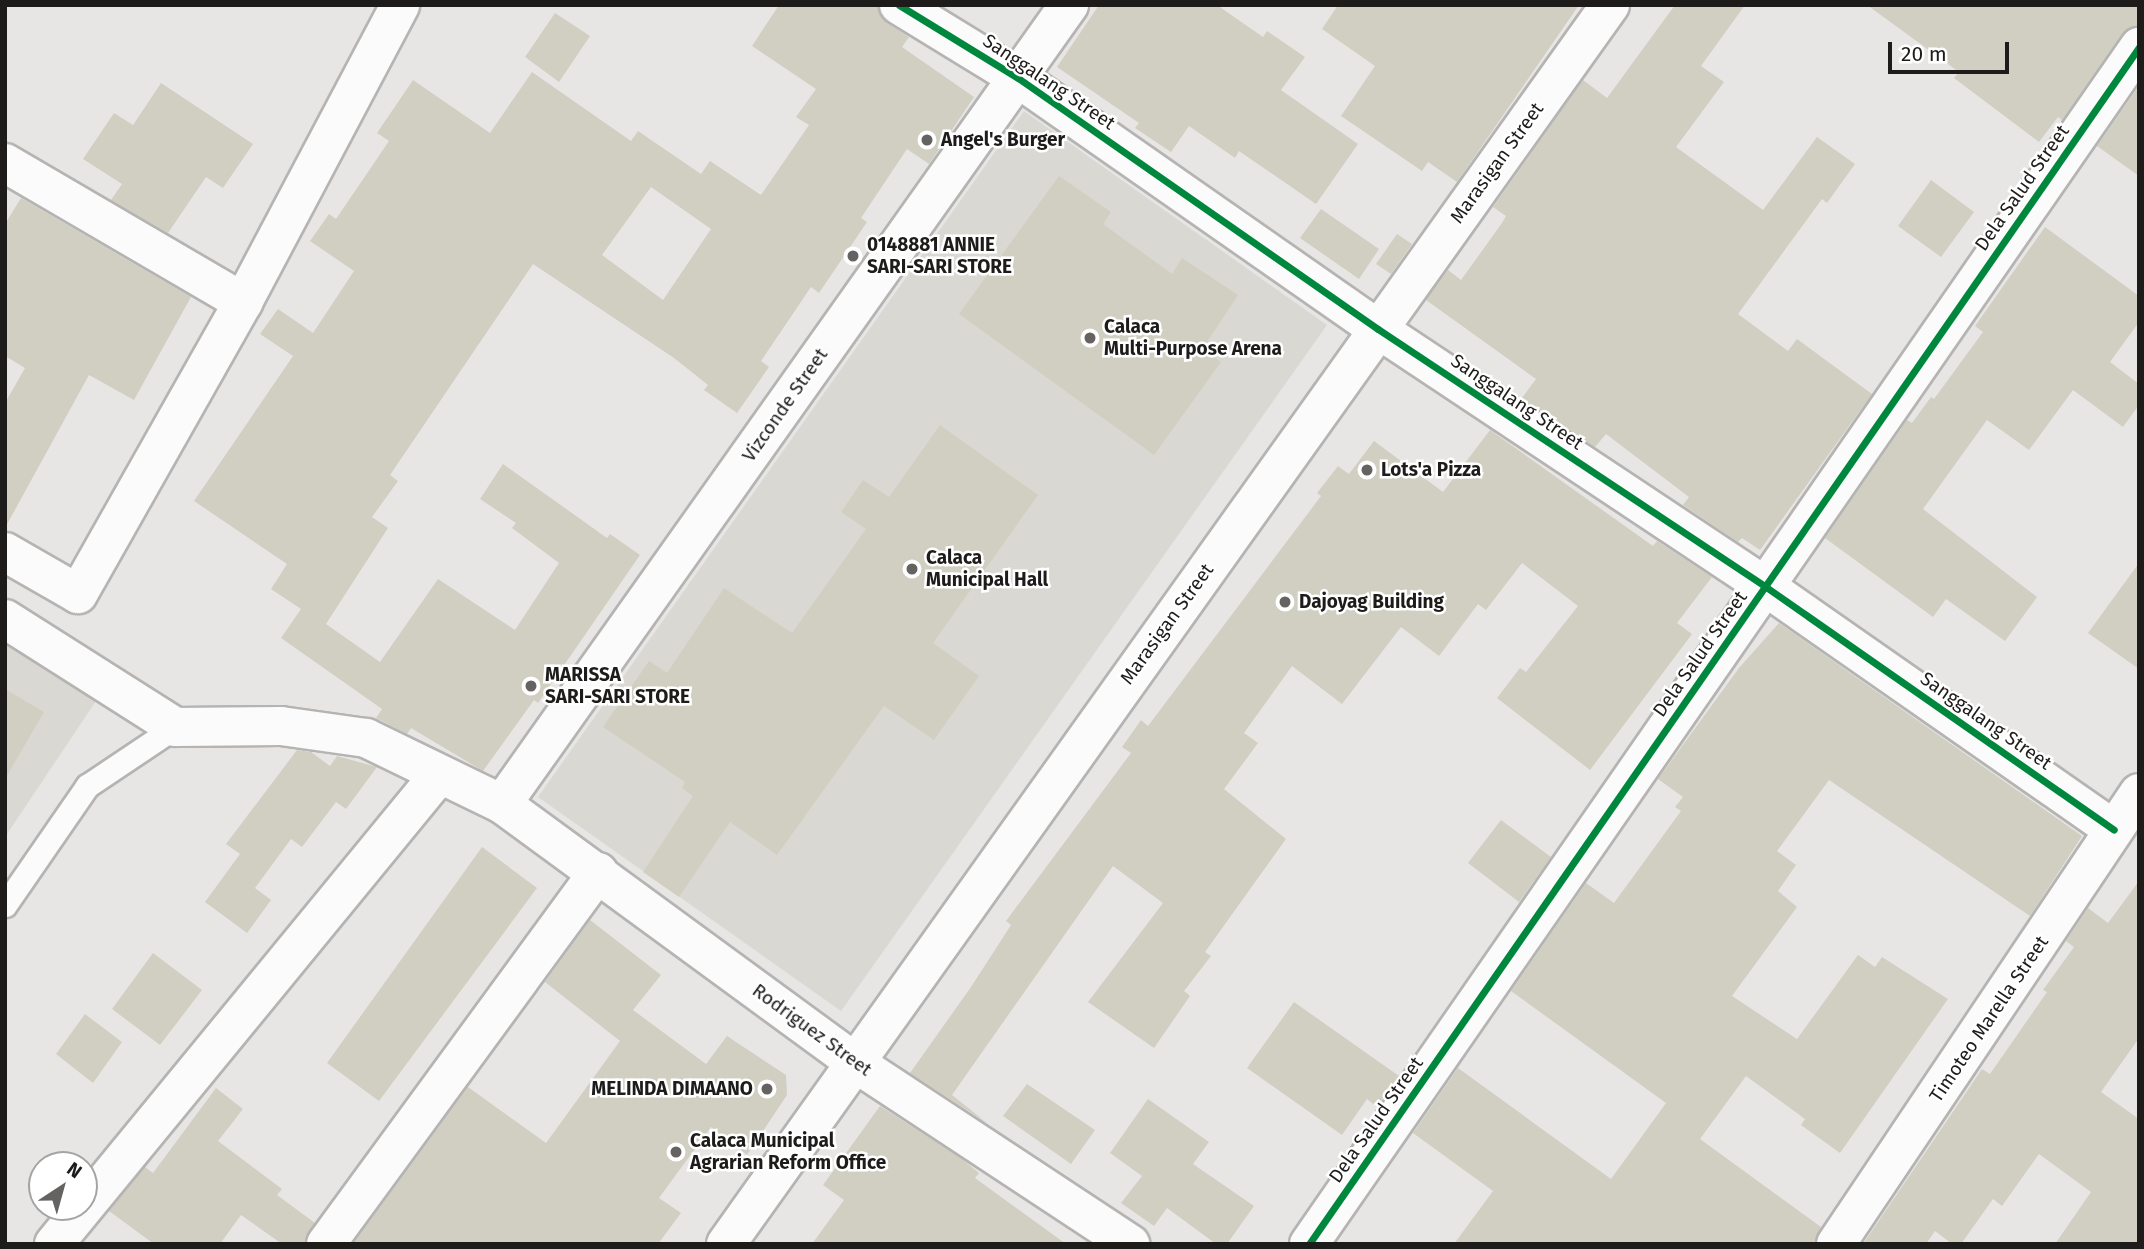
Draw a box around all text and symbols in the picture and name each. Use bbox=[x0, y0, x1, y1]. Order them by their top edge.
scale bar bbox=[1892, 28, 2013, 72]
street label: Sanggalang Street bbox=[978, 29, 1120, 135]
text: 20 m bbox=[1901, 41, 1947, 67]
street label: Marasigan Street bbox=[1446, 98, 1548, 228]
street label: Dela Salud Street bbox=[1970, 121, 2074, 255]
place label: Angel's Burger bbox=[941, 129, 1065, 151]
marker: Angel's Burger bbox=[919, 132, 935, 148]
place label: 0148881 ANNIE SARI-SARI STORE bbox=[867, 234, 1012, 278]
marker: 0148881 ANNIE SARI-SARI STORE bbox=[845, 248, 861, 264]
place label: Calaca Multi-Purpose Arena bbox=[1104, 316, 1282, 360]
marker: Calaca Multi-Purpose Arena bbox=[1082, 330, 1098, 346]
street label: Vizconde Street bbox=[737, 344, 833, 466]
street label: Sanggalang Street bbox=[1446, 349, 1588, 455]
place label: Lots'a Pizza bbox=[1381, 459, 1481, 481]
marker: Lots'a Pizza bbox=[1359, 462, 1375, 478]
place label: Calaca Municipal Hall bbox=[926, 547, 1048, 591]
street label: Marasigan Street bbox=[1116, 559, 1218, 689]
marker: Calaca Municipal Hall bbox=[904, 561, 920, 577]
street label: Dela Salud Street bbox=[1648, 587, 1752, 721]
place label: Dajoyag Building bbox=[1299, 591, 1444, 613]
marker: Dajoyag Building bbox=[1277, 594, 1293, 610]
place label: MARISSA SARI-SARI STORE bbox=[545, 664, 690, 708]
street label: Sanggalang Street bbox=[1916, 667, 2056, 775]
marker: MARISSA SARI-SARI STORE bbox=[523, 678, 539, 694]
street label: Timoteo Marella Street bbox=[1925, 931, 2053, 1107]
street label: Rodriguez Street bbox=[748, 979, 876, 1081]
street label: Dela Salud Street bbox=[1324, 1053, 1428, 1187]
place label: MELINDA DIMAANO bbox=[591, 1078, 753, 1100]
marker: MELINDA DIMAANO bbox=[759, 1081, 775, 1097]
place label: Calaca Municipal Agrarian Reform Office bbox=[690, 1130, 886, 1174]
marker: Calaca Municipal Agrarian Reform Office bbox=[668, 1144, 684, 1160]
north arrow bbox=[28, 1151, 98, 1221]
text: N bbox=[63, 1157, 86, 1183]

